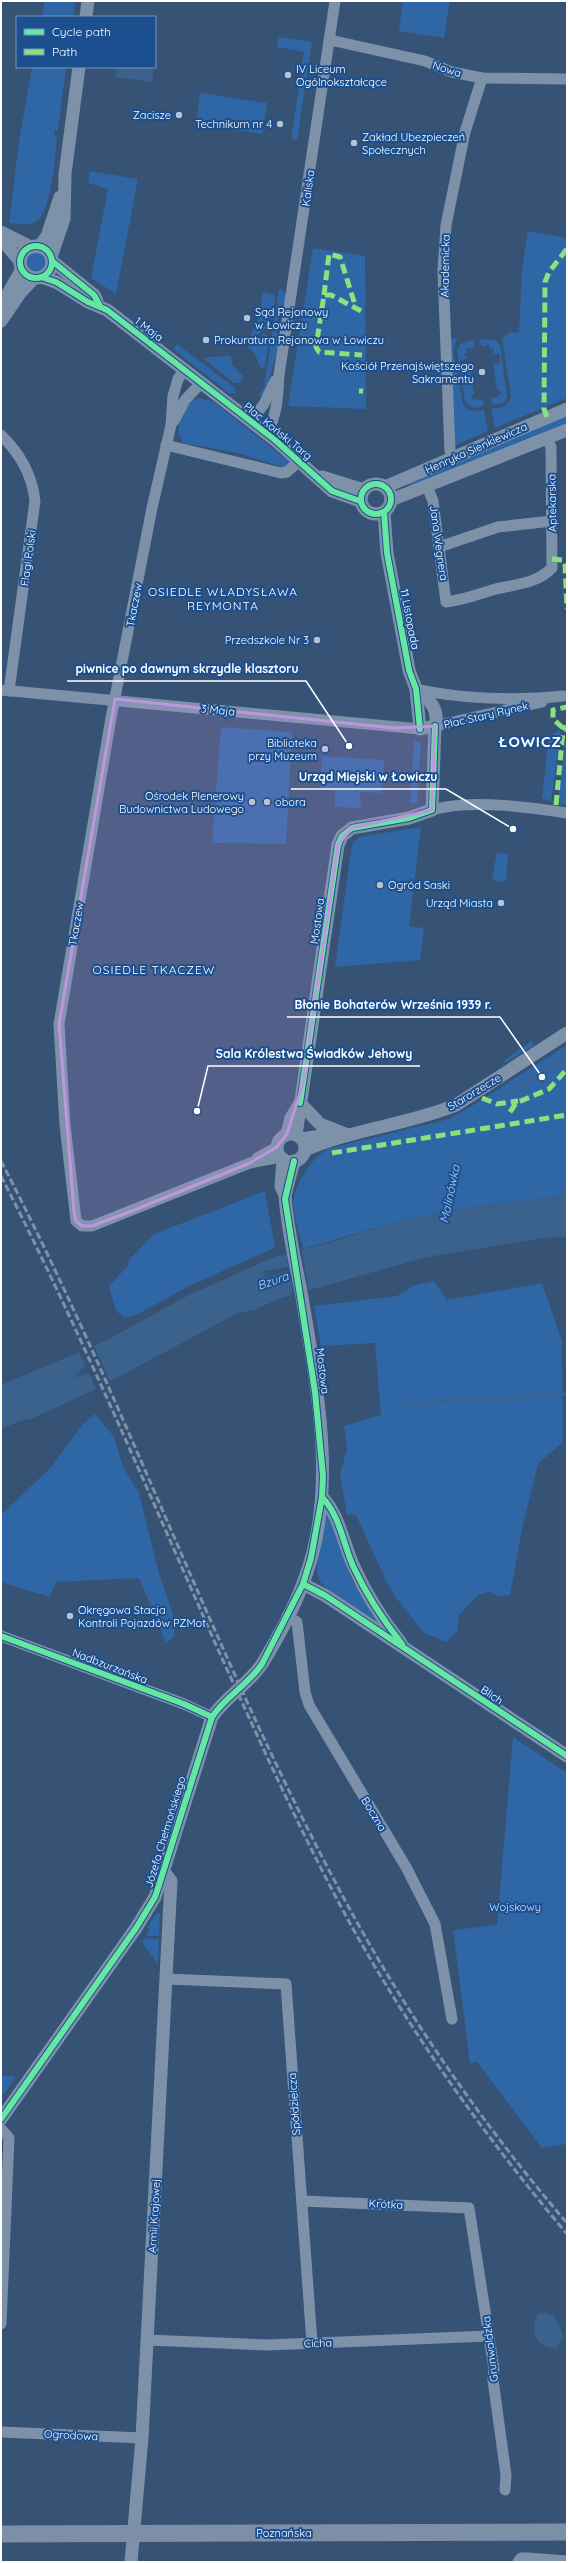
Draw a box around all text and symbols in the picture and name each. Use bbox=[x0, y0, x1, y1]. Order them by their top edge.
legend bbox=[16, 16, 156, 68]
text: Cycle path bbox=[52, 24, 111, 39]
text: Path bbox=[52, 44, 77, 59]
street label: Nowa bbox=[431, 58, 463, 80]
place label: IV Liceum Ogólnokształcące bbox=[296, 62, 387, 89]
marker: IV Liceum Ogólnokształcące bbox=[283, 70, 293, 80]
place label: Zacisze bbox=[133, 108, 171, 122]
marker: Zacisze bbox=[174, 110, 184, 120]
place label: Technikum nr 4 bbox=[195, 117, 272, 131]
marker: Technikum nr 4 bbox=[275, 119, 285, 129]
place label: Zakład Ubezpieczeń Społecznych bbox=[362, 130, 465, 157]
marker: Zakład Ubezpieczeń Społecznych bbox=[349, 138, 359, 148]
street label: Kaliska bbox=[299, 169, 317, 207]
street label: Akademicka bbox=[437, 234, 453, 298]
place label: Sąd Rejonowy w Łowiczu bbox=[255, 305, 328, 332]
marker: Sąd Rejonowy w Łowiczu bbox=[242, 313, 252, 323]
street label: 1 Maja bbox=[132, 314, 166, 344]
place label: Prokuratura Rejonowa w Łowiczu bbox=[214, 333, 384, 347]
marker: Prokuratura Rejonowa w Łowiczu bbox=[201, 335, 211, 345]
place label: Kościół Przenajświętszego Sakramentu bbox=[341, 359, 474, 386]
marker: Kościół Przenajświętszego Sakramentu bbox=[477, 367, 487, 377]
street label: Plac Koński Targ bbox=[241, 399, 315, 463]
street label: Henryka Sienkiewicza bbox=[423, 419, 529, 477]
street label: Aptekarska bbox=[544, 474, 560, 532]
street label: Jana Wegnera bbox=[427, 504, 451, 582]
street label: Flagi Polski bbox=[17, 529, 39, 587]
street label: Tkaczew bbox=[123, 582, 145, 628]
district label: OSIEDLE WŁADYSŁAWA REYMONTA bbox=[148, 584, 298, 613]
street label: 11 Listopada bbox=[397, 587, 423, 651]
place label: Przedszkole Nr 3 bbox=[225, 633, 309, 647]
marker: Przedszkole Nr 3 bbox=[312, 635, 322, 645]
callout: piwnice po dawnym skrzydle klasztoru bbox=[67, 657, 306, 681]
text: piwnice po dawnym skrzydle klasztoru bbox=[76, 661, 298, 676]
street label: Plac Stary Rynek bbox=[442, 698, 530, 732]
street label: 3 Maja bbox=[200, 701, 236, 719]
district label: ŁOWICZ bbox=[498, 732, 562, 751]
place label: Biblioteka przy Muzeum bbox=[249, 736, 317, 763]
marker: Biblioteka przy Muzeum bbox=[320, 744, 330, 754]
callout: Urząd Miejski w Łowiczu bbox=[291, 765, 446, 789]
text: Urząd Miejski w Łowiczu bbox=[299, 769, 437, 784]
place label: Ośrodek Plenerowy Budownictwa Ludowego bbox=[119, 789, 244, 816]
place label: obora bbox=[275, 795, 306, 809]
marker: Ośrodek Plenerowy Budownictwa Ludowego bbox=[247, 797, 257, 807]
marker: obora bbox=[262, 797, 272, 807]
place label: Ogród Saski bbox=[388, 878, 450, 892]
marker: Ogród Saski bbox=[375, 880, 385, 890]
place label: Urząd Miasta bbox=[426, 896, 493, 910]
street label: Mostowa bbox=[307, 897, 327, 945]
marker: Urząd Miasta bbox=[496, 898, 506, 908]
street label: Tkaczew bbox=[65, 901, 87, 947]
district label: OSIEDLE TKACZEW bbox=[93, 962, 215, 977]
callout: Błonie Bohaterów Września 1939 r. bbox=[287, 993, 500, 1017]
text: Błonie Bohaterów Września 1939 r. bbox=[295, 997, 491, 1012]
callout: Sala Królestwa Świadków Jehowy bbox=[208, 1042, 420, 1066]
text: Sala Królestwa Świadków Jehowy bbox=[216, 1046, 412, 1061]
street label: Starorzecze bbox=[445, 1071, 503, 1113]
water label: Malinówka bbox=[436, 1163, 463, 1225]
water label: Bzura bbox=[255, 1268, 291, 1293]
street label: Mostowa bbox=[313, 1347, 333, 1395]
place label: Okręgowa Stacja Kontroli Pojazdów PZMot bbox=[78, 1603, 206, 1630]
marker: Okręgowa Stacja Kontroli Pojazdów PZMot bbox=[65, 1611, 75, 1621]
street label: Nadbzurzańska bbox=[70, 1645, 150, 1687]
street label: Blich bbox=[478, 1682, 506, 1708]
street label: Józefa Chełmońskiego bbox=[141, 1774, 189, 1889]
street label: Boczna bbox=[358, 1794, 390, 1834]
park label: Wojskowy bbox=[489, 1900, 541, 1914]
street label: Spółdzielcza bbox=[285, 2072, 303, 2136]
street label: Armii Krajowej bbox=[145, 2179, 163, 2253]
street label: Krótka bbox=[368, 2196, 404, 2212]
street label: Grunwaldzka bbox=[479, 2315, 501, 2383]
street label: Cicha bbox=[304, 2336, 332, 2350]
street label: Ogrodowa bbox=[44, 2427, 98, 2443]
street label: Poznańska bbox=[256, 2526, 312, 2540]

